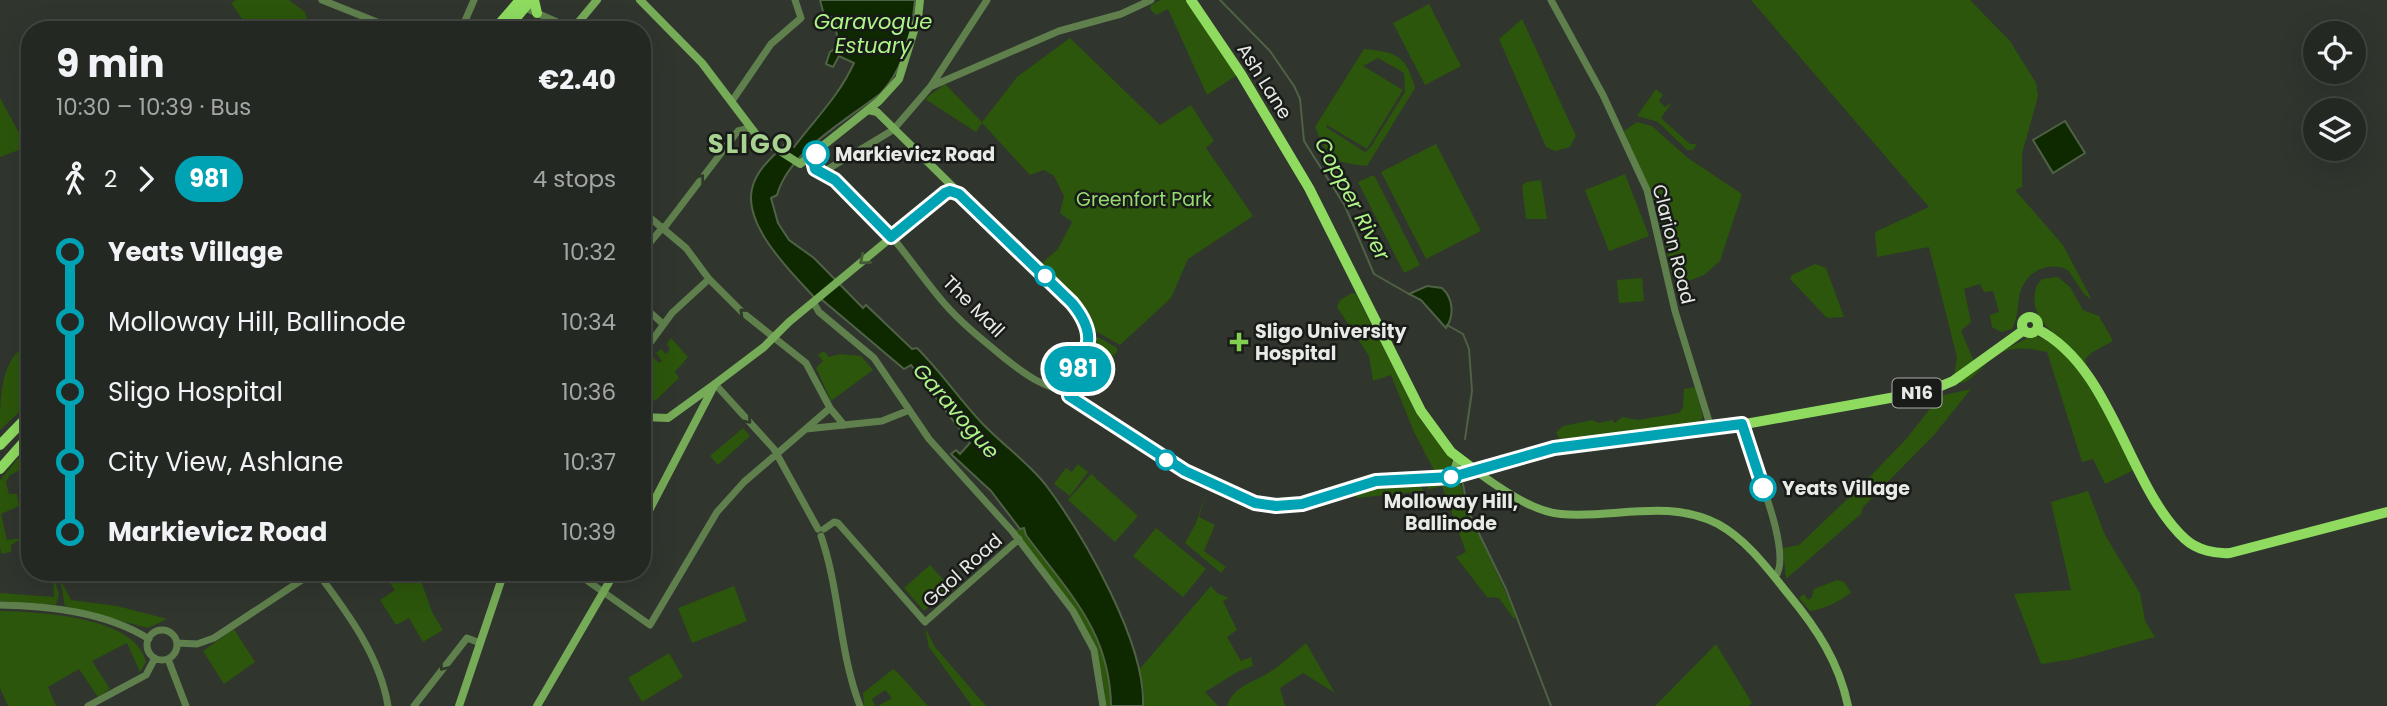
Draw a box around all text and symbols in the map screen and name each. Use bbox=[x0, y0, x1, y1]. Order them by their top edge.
water label: Garavogue Estuary bbox=[814, 7, 932, 60]
map controls bbox=[2303, 21, 2366, 161]
button: locate bbox=[2303, 21, 2366, 84]
text: 9 min bbox=[56, 37, 165, 90]
street label: Ash Lane bbox=[1231, 38, 1299, 124]
text: €2.40 bbox=[539, 62, 616, 98]
text: 10:30 – 10:39 · Bus bbox=[56, 91, 251, 123]
button: layers bbox=[2303, 98, 2366, 161]
district label: SLIGO bbox=[708, 126, 794, 162]
water label: Copper River bbox=[1308, 132, 1398, 267]
marker: Markievicz Road bbox=[803, 141, 829, 167]
place label: Markievicz Road bbox=[835, 141, 995, 168]
icon: walk bbox=[56, 160, 94, 198]
icon: forward bbox=[127, 160, 165, 198]
text: 981 bbox=[189, 162, 229, 195]
text: 2 bbox=[104, 163, 117, 195]
text: 4 stops bbox=[533, 163, 616, 195]
one-way arrow bbox=[692, 174, 705, 187]
street label: Clarion Road bbox=[1646, 181, 1701, 307]
park label: Greenfort Park bbox=[1076, 186, 1212, 213]
text: Yeats Village bbox=[108, 234, 283, 270]
text: 10:32 bbox=[563, 236, 616, 268]
one-way arrow bbox=[860, 252, 873, 264]
unlabelled marker bbox=[1035, 266, 1055, 286]
street label: The Mall bbox=[937, 269, 1011, 343]
text: Molloway Hill, Ballinode bbox=[108, 304, 406, 340]
text: 10:34 bbox=[561, 306, 616, 338]
one-way arrow bbox=[739, 309, 752, 321]
place label: Sligo University Hospital bbox=[1255, 318, 1407, 367]
marker: Sligo University Hospital bbox=[1229, 332, 1249, 352]
line badge: 981 bbox=[1038, 346, 1118, 392]
text: 981 bbox=[1058, 352, 1098, 385]
water label: Garavogue bbox=[907, 356, 1006, 465]
text: Sligo Hospital bbox=[108, 374, 283, 410]
text: 10:36 bbox=[561, 376, 616, 408]
road number: N16 bbox=[1892, 379, 1941, 408]
one-way arrow bbox=[739, 411, 751, 424]
text: City View, Ashlane bbox=[108, 444, 343, 480]
text: 10:37 bbox=[563, 446, 616, 478]
unlabelled marker bbox=[1156, 450, 1176, 470]
marker: Molloway Hill, Ballinode bbox=[1441, 467, 1461, 487]
marker: Yeats Village bbox=[1750, 475, 1776, 501]
place label: Yeats Village bbox=[1782, 475, 1910, 502]
place label: Molloway Hill, Ballinode bbox=[1384, 488, 1518, 537]
text: Markievicz Road bbox=[108, 514, 327, 550]
text: 10:39 bbox=[561, 516, 616, 548]
street label: Gaol Road bbox=[917, 527, 1008, 614]
one-way arrow bbox=[440, 659, 453, 671]

